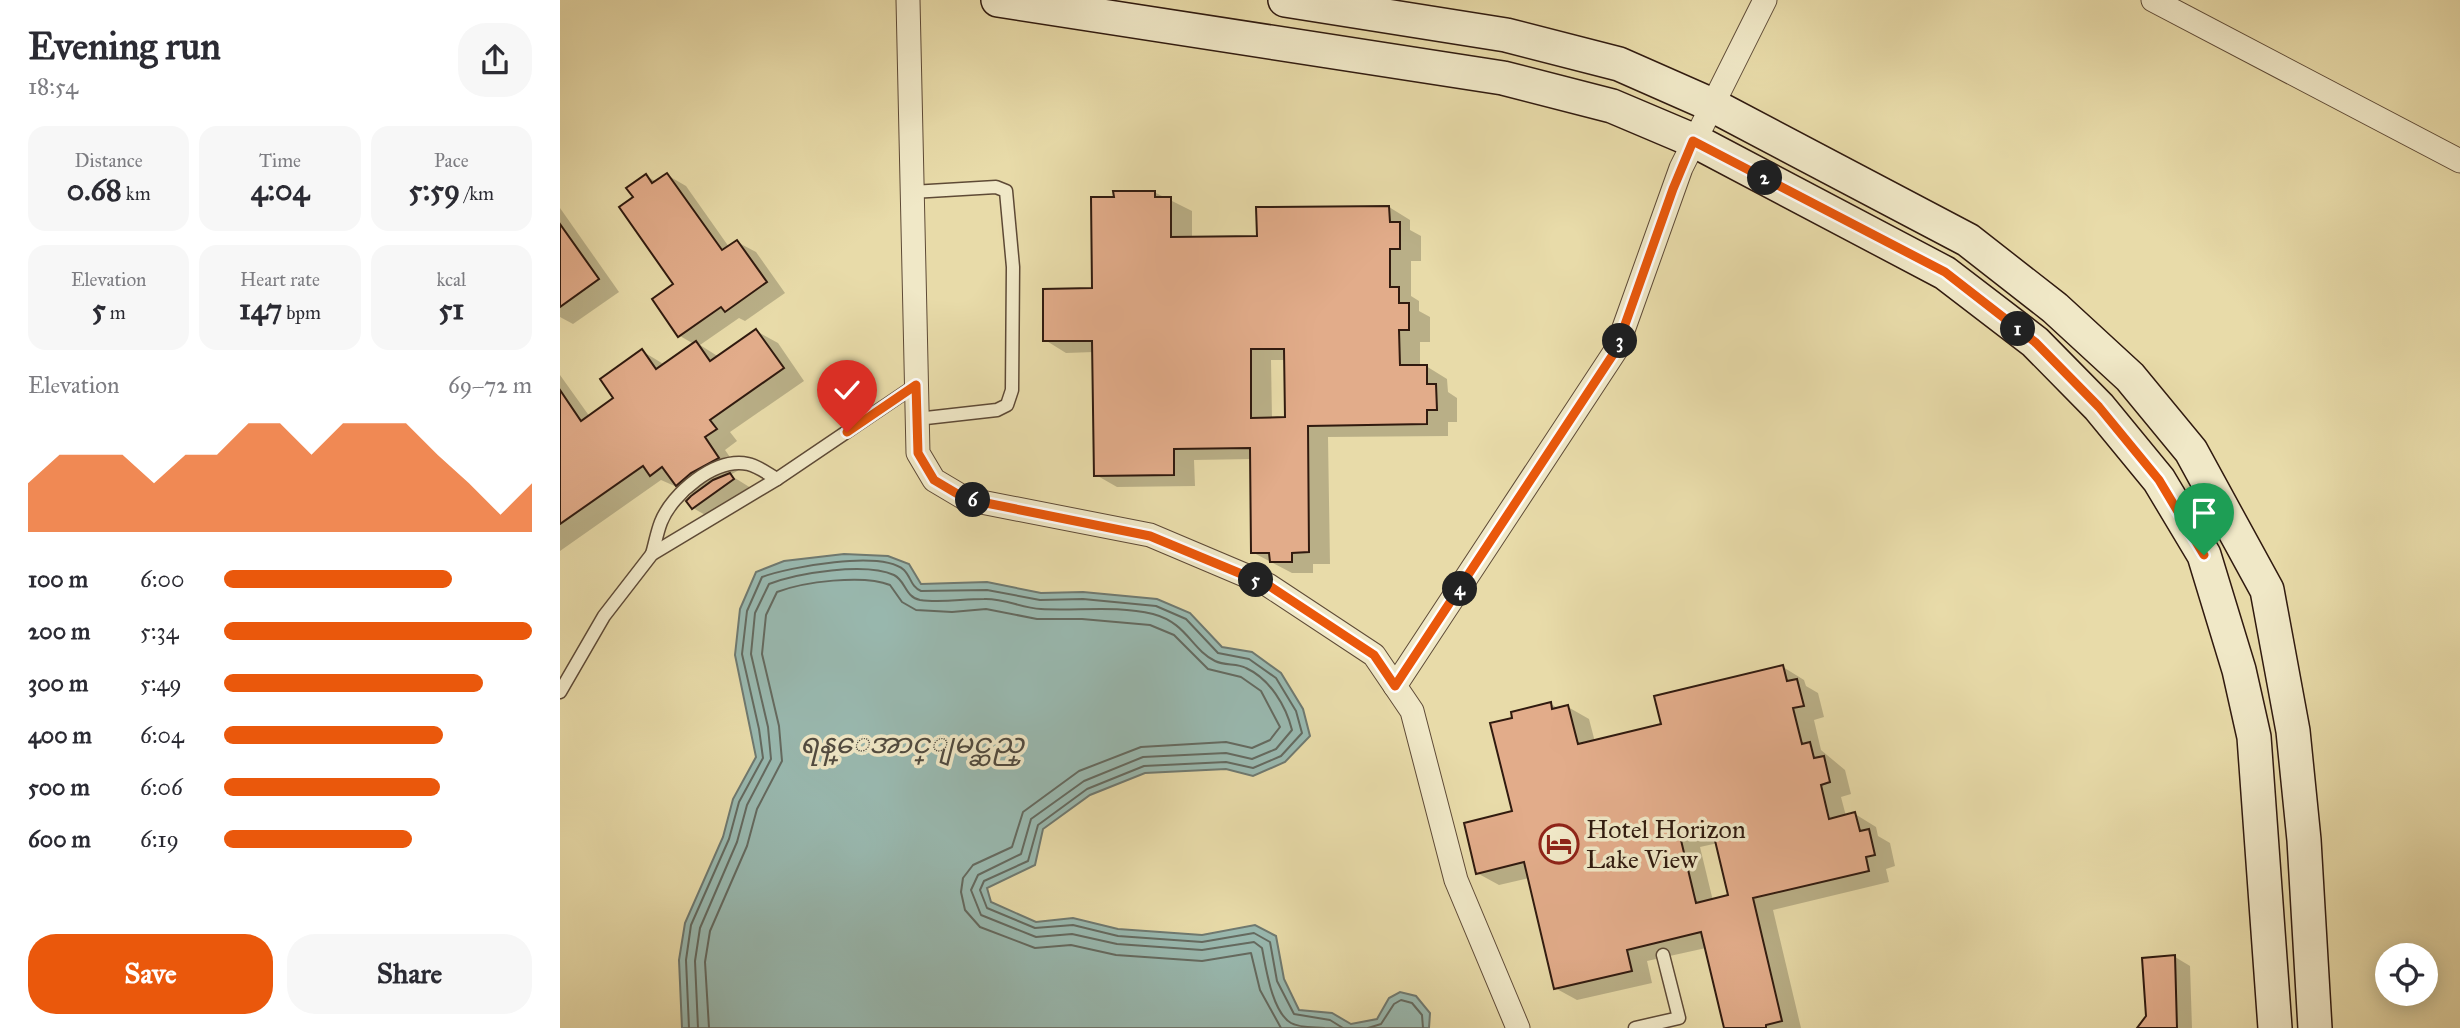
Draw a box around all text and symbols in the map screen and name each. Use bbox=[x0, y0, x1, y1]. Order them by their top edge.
text: Evening run bbox=[28, 23, 221, 69]
button: share bbox=[458, 23, 532, 97]
text: 18:54 bbox=[28, 72, 78, 100]
text: Distance bbox=[75, 149, 143, 172]
text: Time bbox=[259, 149, 301, 172]
text: Pace bbox=[434, 149, 469, 172]
pin: 2 bbox=[1748, 160, 1782, 196]
text: 2 bbox=[1760, 166, 1769, 189]
text: 0.68 bbox=[67, 172, 122, 208]
text: 4:04 bbox=[251, 172, 309, 208]
text: 5:59 bbox=[409, 172, 460, 208]
text: km bbox=[122, 182, 151, 205]
text: /km bbox=[460, 182, 494, 205]
text: Elevation bbox=[71, 268, 146, 291]
text: Heart rate bbox=[240, 268, 320, 291]
text: kcal bbox=[436, 268, 466, 291]
text: 5 bbox=[92, 291, 106, 327]
text: 147 bbox=[239, 291, 282, 327]
text: 51 bbox=[438, 291, 464, 327]
text: m bbox=[106, 301, 126, 324]
text: bpm bbox=[282, 301, 321, 324]
pin: 1 bbox=[2000, 312, 2036, 346]
text: 1 bbox=[2014, 317, 2021, 340]
pin: 3 bbox=[1602, 324, 1638, 358]
text: 3 bbox=[1616, 329, 1623, 352]
pin bbox=[817, 360, 877, 432]
text: Elevation bbox=[28, 371, 119, 399]
text: 69–72 m bbox=[448, 371, 532, 399]
icon: check bbox=[828, 371, 866, 409]
pin: 6 bbox=[956, 482, 990, 518]
pin bbox=[2174, 483, 2234, 555]
text: 6 bbox=[968, 488, 977, 511]
icon: arrive bbox=[2185, 494, 2223, 532]
pin: 5 bbox=[1238, 562, 1274, 598]
text: 100 m bbox=[28, 565, 88, 593]
text: 6:00 bbox=[140, 565, 184, 593]
text: 5 bbox=[1251, 568, 1260, 591]
pin: 4 bbox=[1443, 572, 1478, 606]
text: 4 bbox=[1454, 577, 1465, 600]
text: 200 m bbox=[28, 617, 90, 645]
text: 5:34 bbox=[140, 617, 179, 645]
text: 300 m bbox=[28, 669, 88, 697]
text: 5:49 bbox=[140, 669, 182, 697]
text: 400 m bbox=[28, 721, 92, 749]
text: 6:04 bbox=[140, 721, 184, 749]
water label: ရန္ေအာင္ျမင္ဆည္ bbox=[800, 726, 1025, 767]
text: 500 m bbox=[28, 773, 90, 801]
text: 6:06 bbox=[140, 773, 183, 801]
place label: Hotel Horizon Lake View bbox=[1586, 813, 1746, 875]
hotel icon: Hotel Horizon Lake View bbox=[1538, 823, 1580, 865]
text: 600 m bbox=[28, 825, 91, 853]
text: 6:19 bbox=[140, 825, 179, 853]
button: Save bbox=[28, 934, 273, 1014]
button: Share bbox=[287, 934, 532, 1014]
map controls bbox=[2375, 943, 2438, 1006]
button: locate bbox=[2375, 943, 2438, 1006]

